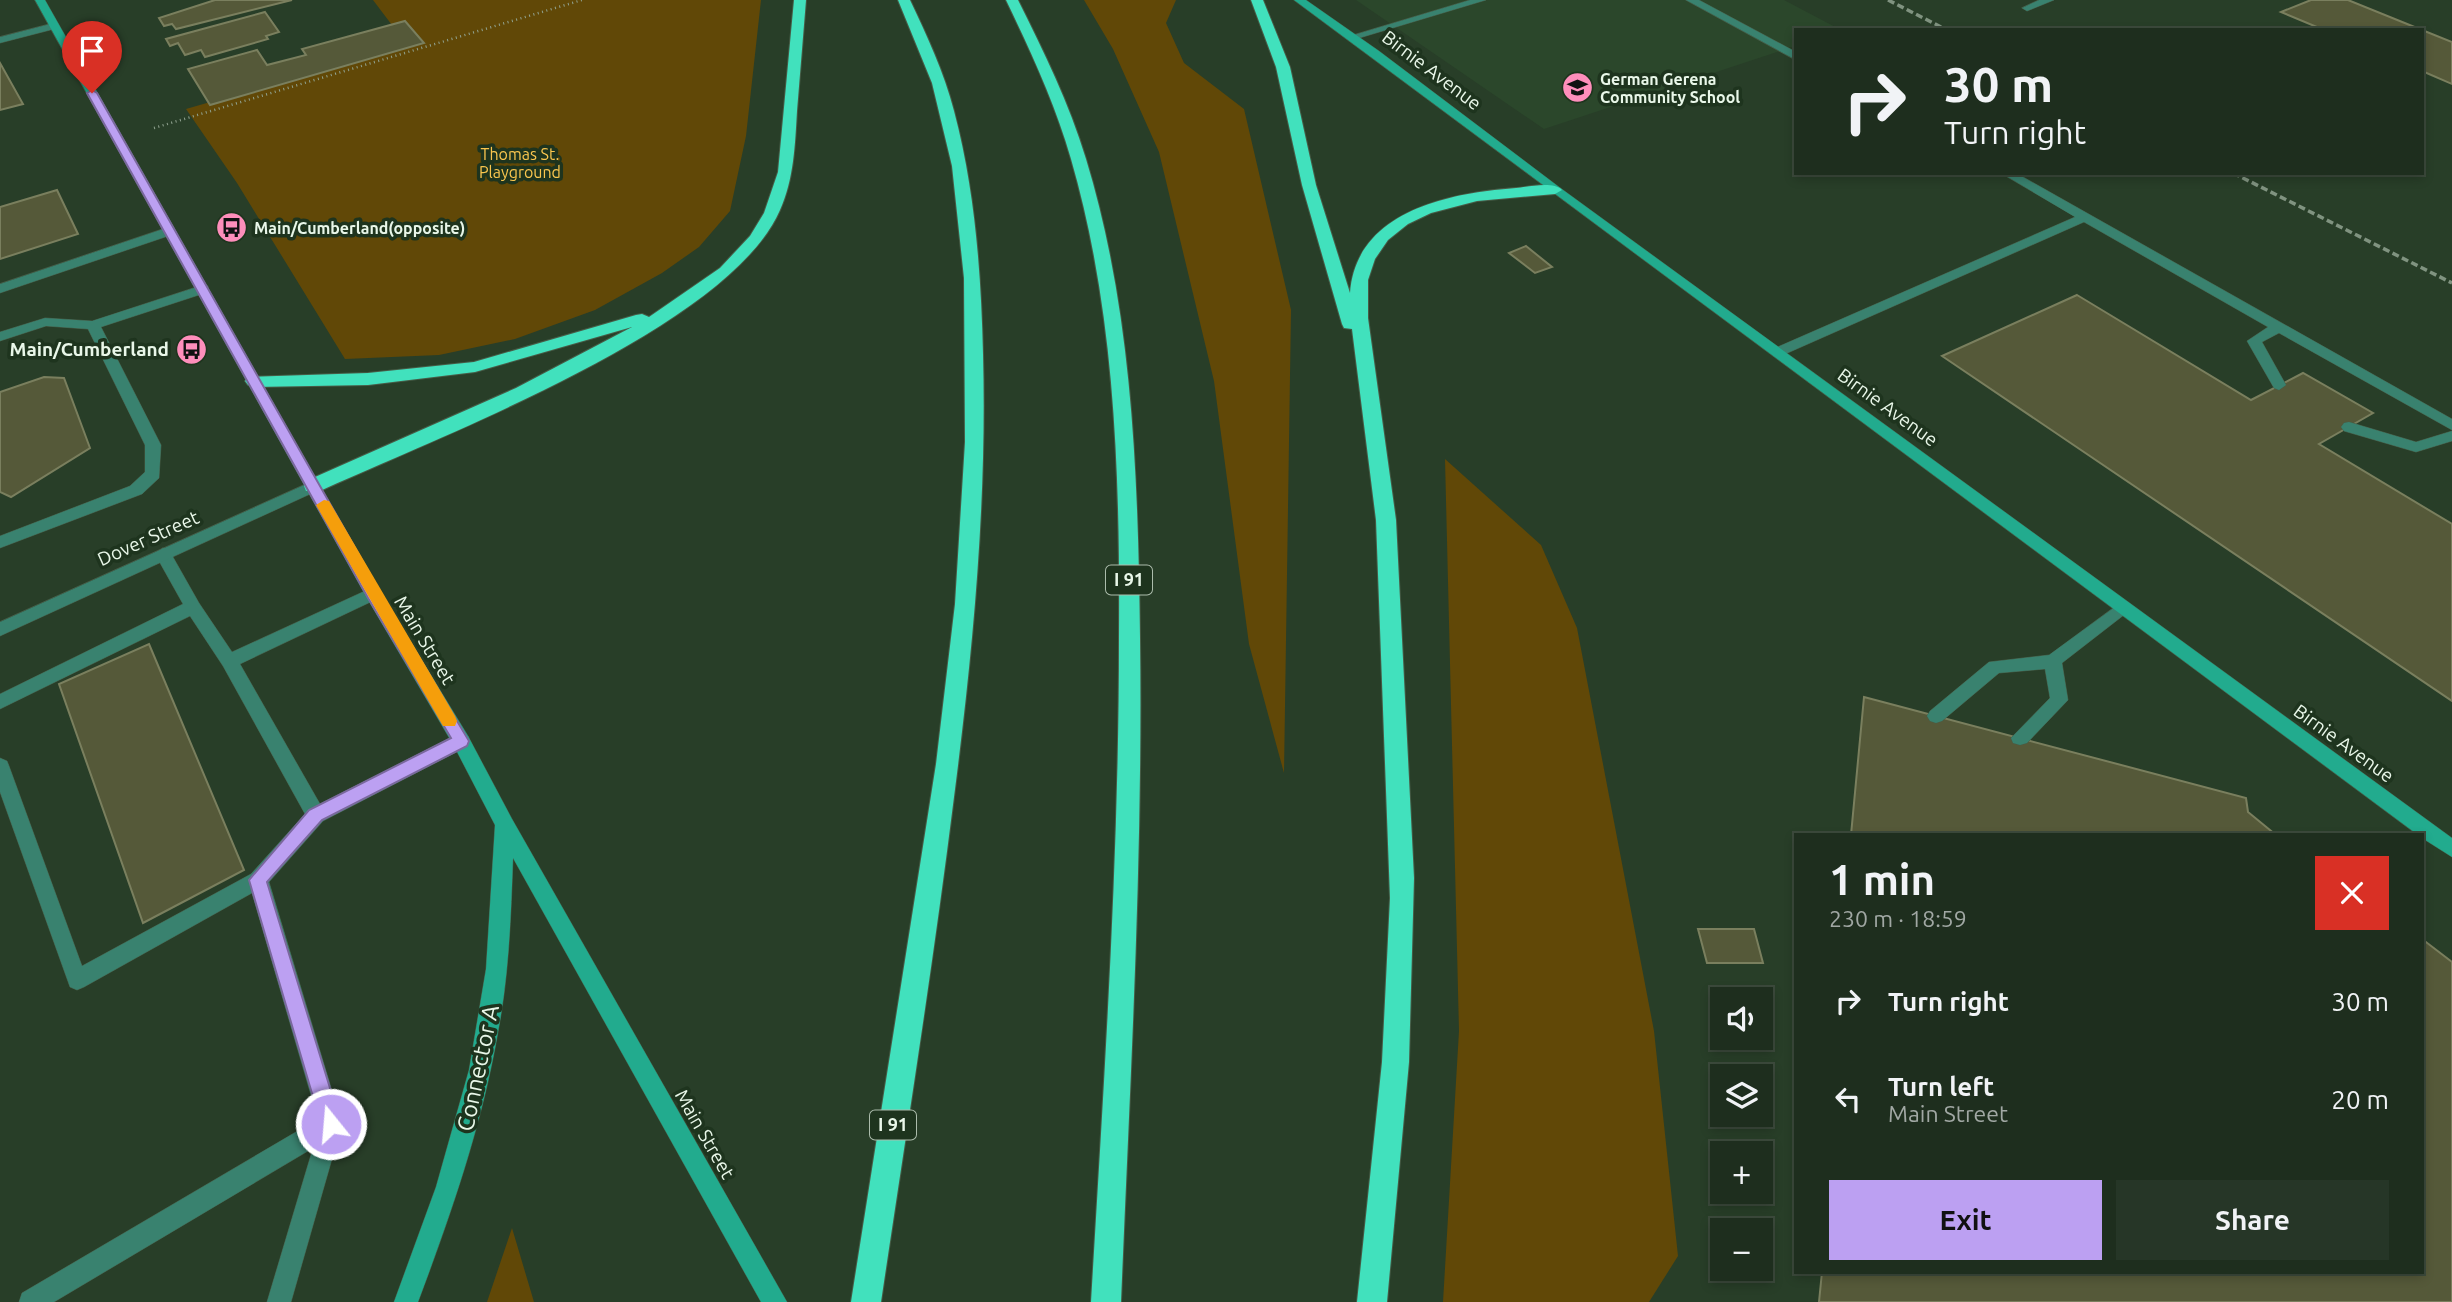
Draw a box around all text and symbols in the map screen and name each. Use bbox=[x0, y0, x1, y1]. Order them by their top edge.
pin bbox=[62, 21, 122, 93]
street label: Birnie Avenue bbox=[1378, 26, 1486, 114]
icon: arrive bbox=[73, 32, 111, 70]
icon: right bbox=[1829, 56, 1920, 147]
text: 30 m bbox=[1944, 56, 2053, 111]
place label: German Gerena Community School bbox=[1600, 70, 1740, 106]
school or university icon: German Gerena Community School bbox=[1560, 71, 1594, 105]
text: Turn right bbox=[1944, 114, 2086, 150]
park label: Thomas St. Playground bbox=[479, 145, 561, 181]
bus stop icon: Main/Cumberland(opposite) bbox=[214, 211, 248, 245]
place label: Main/Cumberland(opposite) bbox=[254, 219, 465, 238]
bus stop icon: Main/Cumberland bbox=[175, 332, 209, 366]
place label: Main/Cumberland bbox=[9, 338, 169, 360]
street label: Birnie Avenue bbox=[1834, 363, 1942, 451]
street label: Dover Street bbox=[94, 506, 203, 570]
road number: I 91 bbox=[1106, 566, 1152, 594]
street label: Main Street bbox=[390, 592, 460, 689]
street label: Birnie Avenue bbox=[2290, 699, 2398, 787]
text: 1 min bbox=[1829, 856, 1935, 903]
button: close bbox=[2315, 856, 2389, 930]
text: 230 m · 18:59 bbox=[1829, 906, 1967, 931]
icon: right bbox=[1829, 982, 1867, 1020]
map controls bbox=[1710, 987, 1773, 1281]
button: sound bbox=[1710, 987, 1773, 1050]
text: Turn right bbox=[1888, 987, 2009, 1016]
text: 30 m bbox=[2331, 987, 2389, 1016]
street label: Connector A bbox=[452, 1002, 503, 1133]
button: layers bbox=[1710, 1064, 1773, 1127]
text: Turn left bbox=[1888, 1072, 1994, 1101]
icon: left bbox=[1829, 1080, 1867, 1118]
text: 20 m bbox=[2331, 1085, 2389, 1114]
street label: Main Street bbox=[671, 1086, 740, 1183]
position arrow bbox=[294, 1087, 368, 1161]
text: Main Street bbox=[1888, 1101, 2008, 1126]
road number: I 91 bbox=[870, 1110, 916, 1140]
button: + bbox=[1710, 1141, 1773, 1204]
button: Exit bbox=[1829, 1180, 2102, 1260]
button: Share bbox=[2116, 1180, 2389, 1260]
button: − bbox=[1710, 1218, 1773, 1281]

